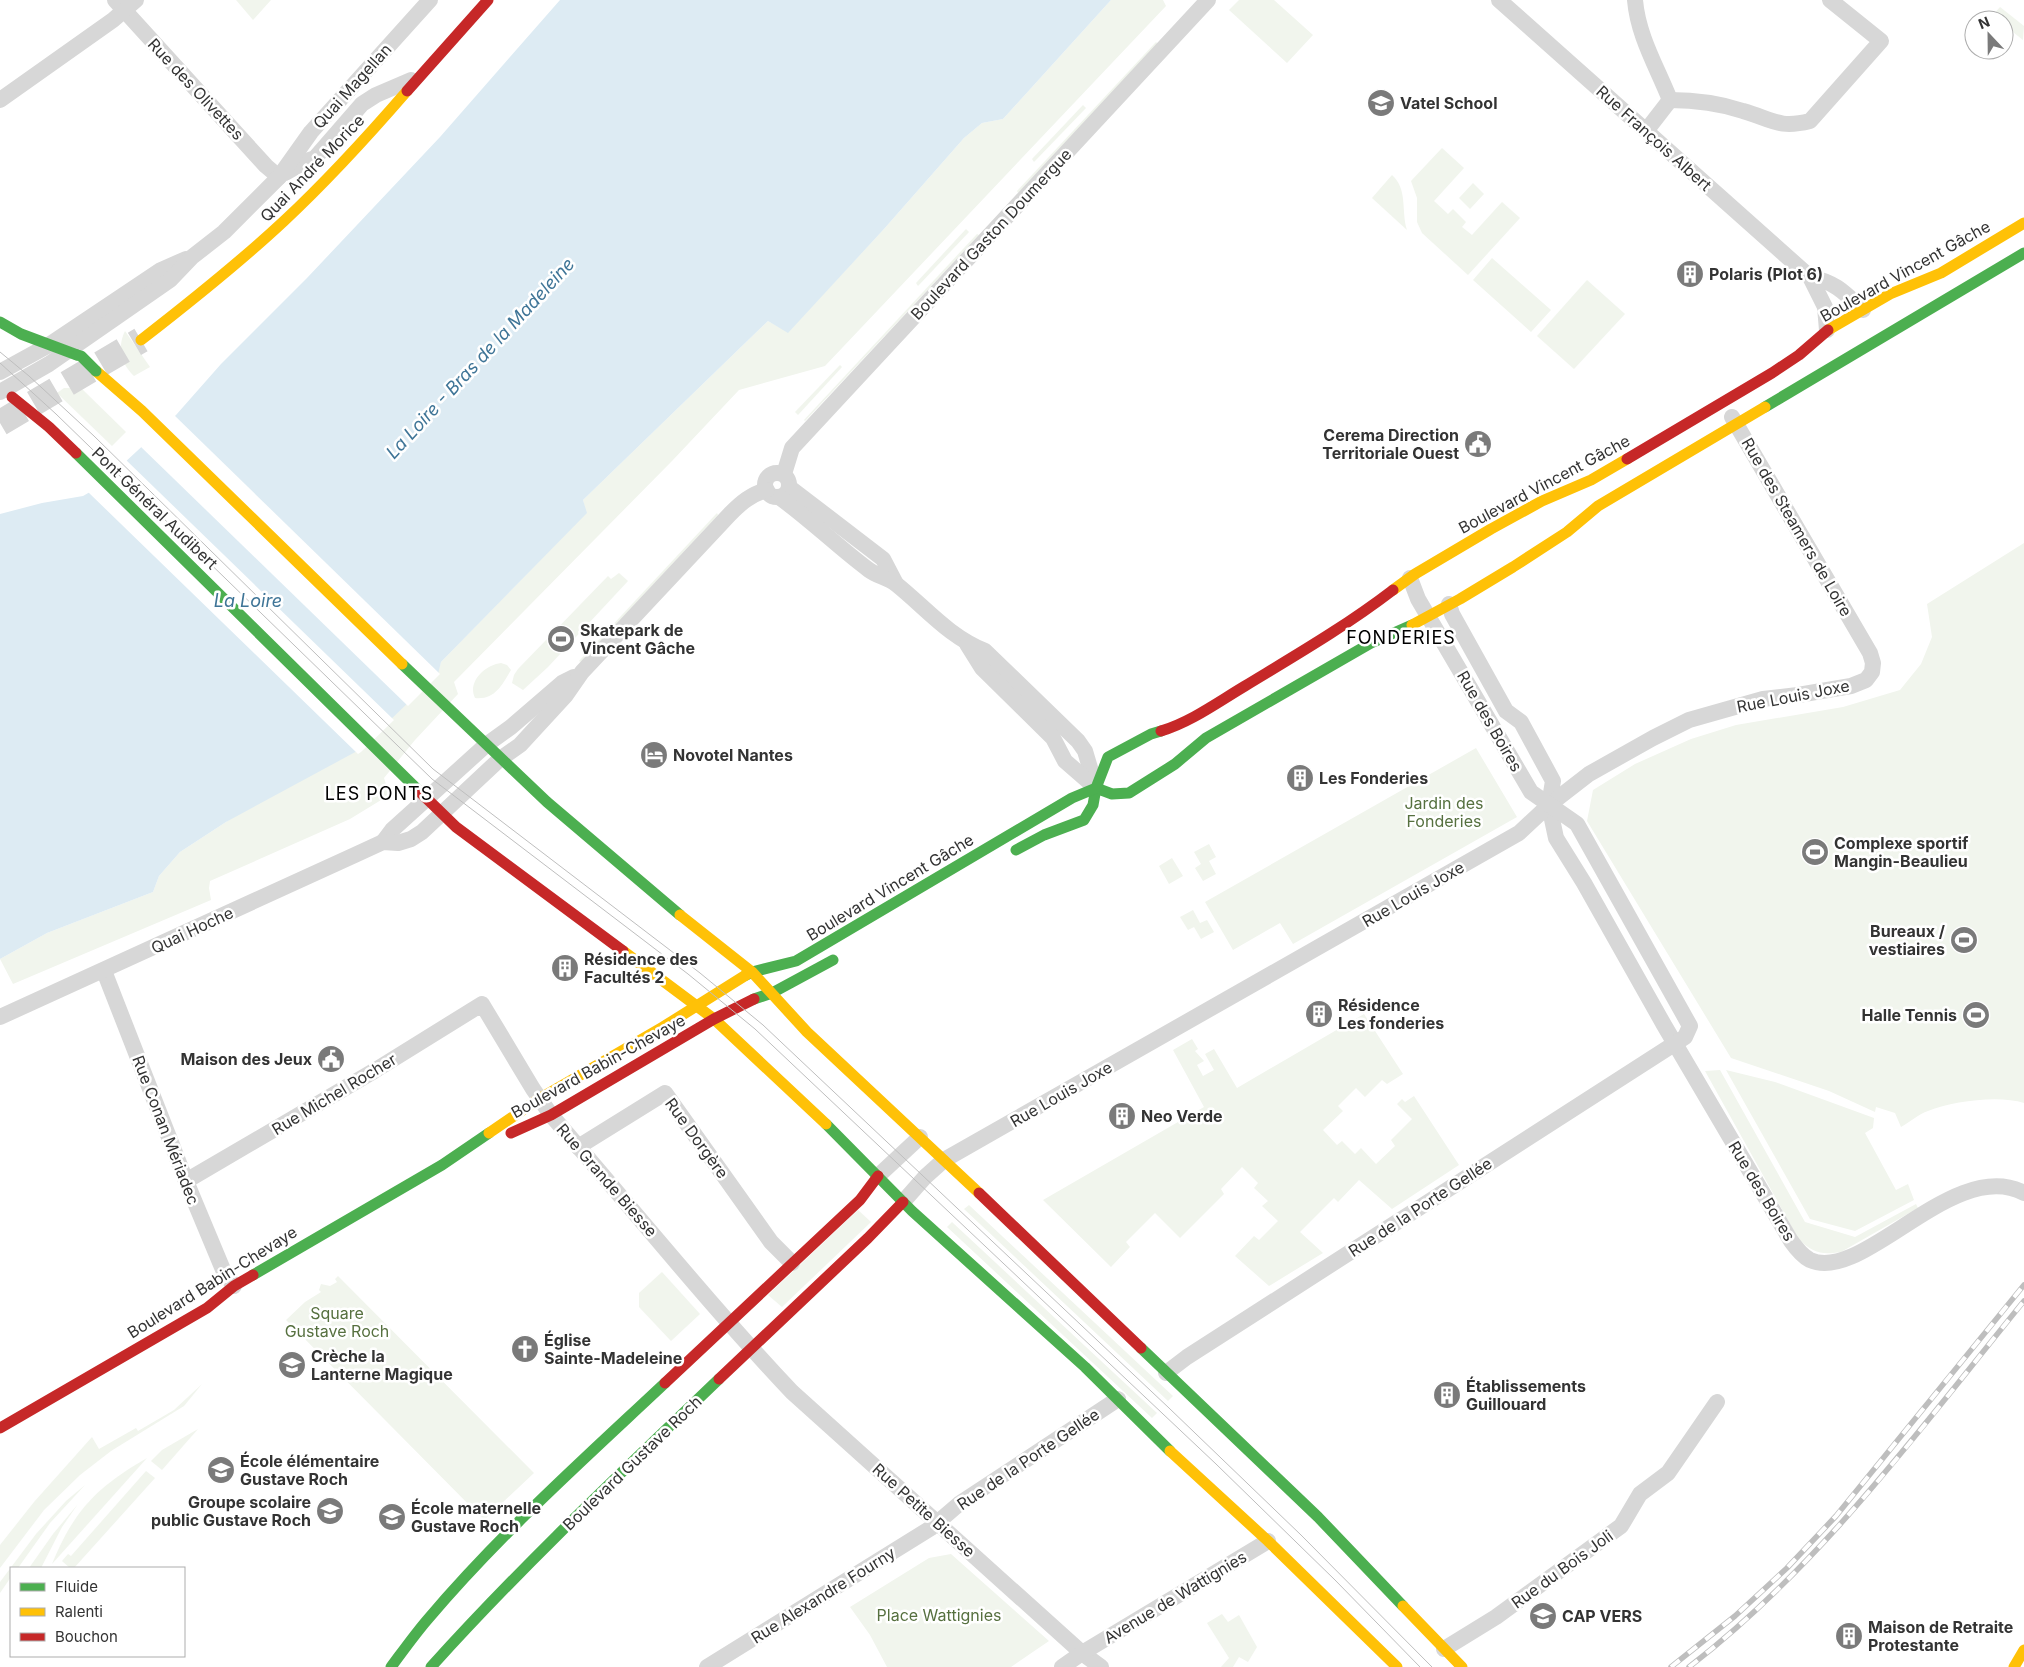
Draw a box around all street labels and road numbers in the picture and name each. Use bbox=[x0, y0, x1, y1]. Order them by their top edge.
street label: Rue des Olivettes bbox=[144, 34, 248, 144]
street label: Quai Magellan bbox=[308, 39, 396, 133]
street label: Rue François Albert bbox=[1592, 81, 1716, 195]
street label: Quai André Morice bbox=[256, 110, 368, 226]
street label: Boulevard Gaston Doumergue bbox=[906, 144, 1076, 324]
street label: Boulevard Vincent Gâche bbox=[1817, 216, 1993, 326]
street label: Boulevard Vincent Gâche bbox=[1455, 430, 1633, 538]
street label: Rue des Steamers de Loire bbox=[1738, 434, 1856, 620]
street label: Pont Général Audibert bbox=[88, 443, 222, 573]
street label: Rue des Boires bbox=[1453, 667, 1527, 775]
street label: Rue Louis Joxe bbox=[1735, 675, 1851, 717]
street label: Boulevard Vincent Gâche bbox=[803, 829, 977, 945]
street label: Rue Louis Joxe bbox=[1358, 857, 1468, 931]
street label: Quai Hoche bbox=[148, 902, 236, 958]
street label: Boulevard Babin-Chevaye bbox=[507, 1010, 689, 1122]
street label: Rue Michel Rocher bbox=[268, 1049, 400, 1139]
street label: Rue Conan Mériadec bbox=[128, 1052, 204, 1208]
street label: Rue Louis Joxe bbox=[1006, 1057, 1116, 1131]
street label: Rue Dorgère bbox=[661, 1094, 733, 1182]
street label: Rue Grande Biesse bbox=[552, 1119, 662, 1241]
street label: Rue des Boires bbox=[1724, 1137, 1800, 1245]
street label: Rue de la Porte Gellée bbox=[1344, 1153, 1496, 1261]
street label: Boulevard Babin-Chevaye bbox=[124, 1222, 300, 1342]
street label: Boulevard Gustave Roch bbox=[558, 1392, 706, 1534]
street label: Rue de la Porte Gellée bbox=[953, 1404, 1103, 1514]
street label: Rue Petite Biesse bbox=[869, 1459, 979, 1561]
street label: Rue du Bois Joli bbox=[1507, 1525, 1617, 1613]
street label: Rue Alexandre Fourny bbox=[747, 1542, 899, 1648]
street label: Avenue de Wattignies bbox=[1100, 1546, 1250, 1648]

